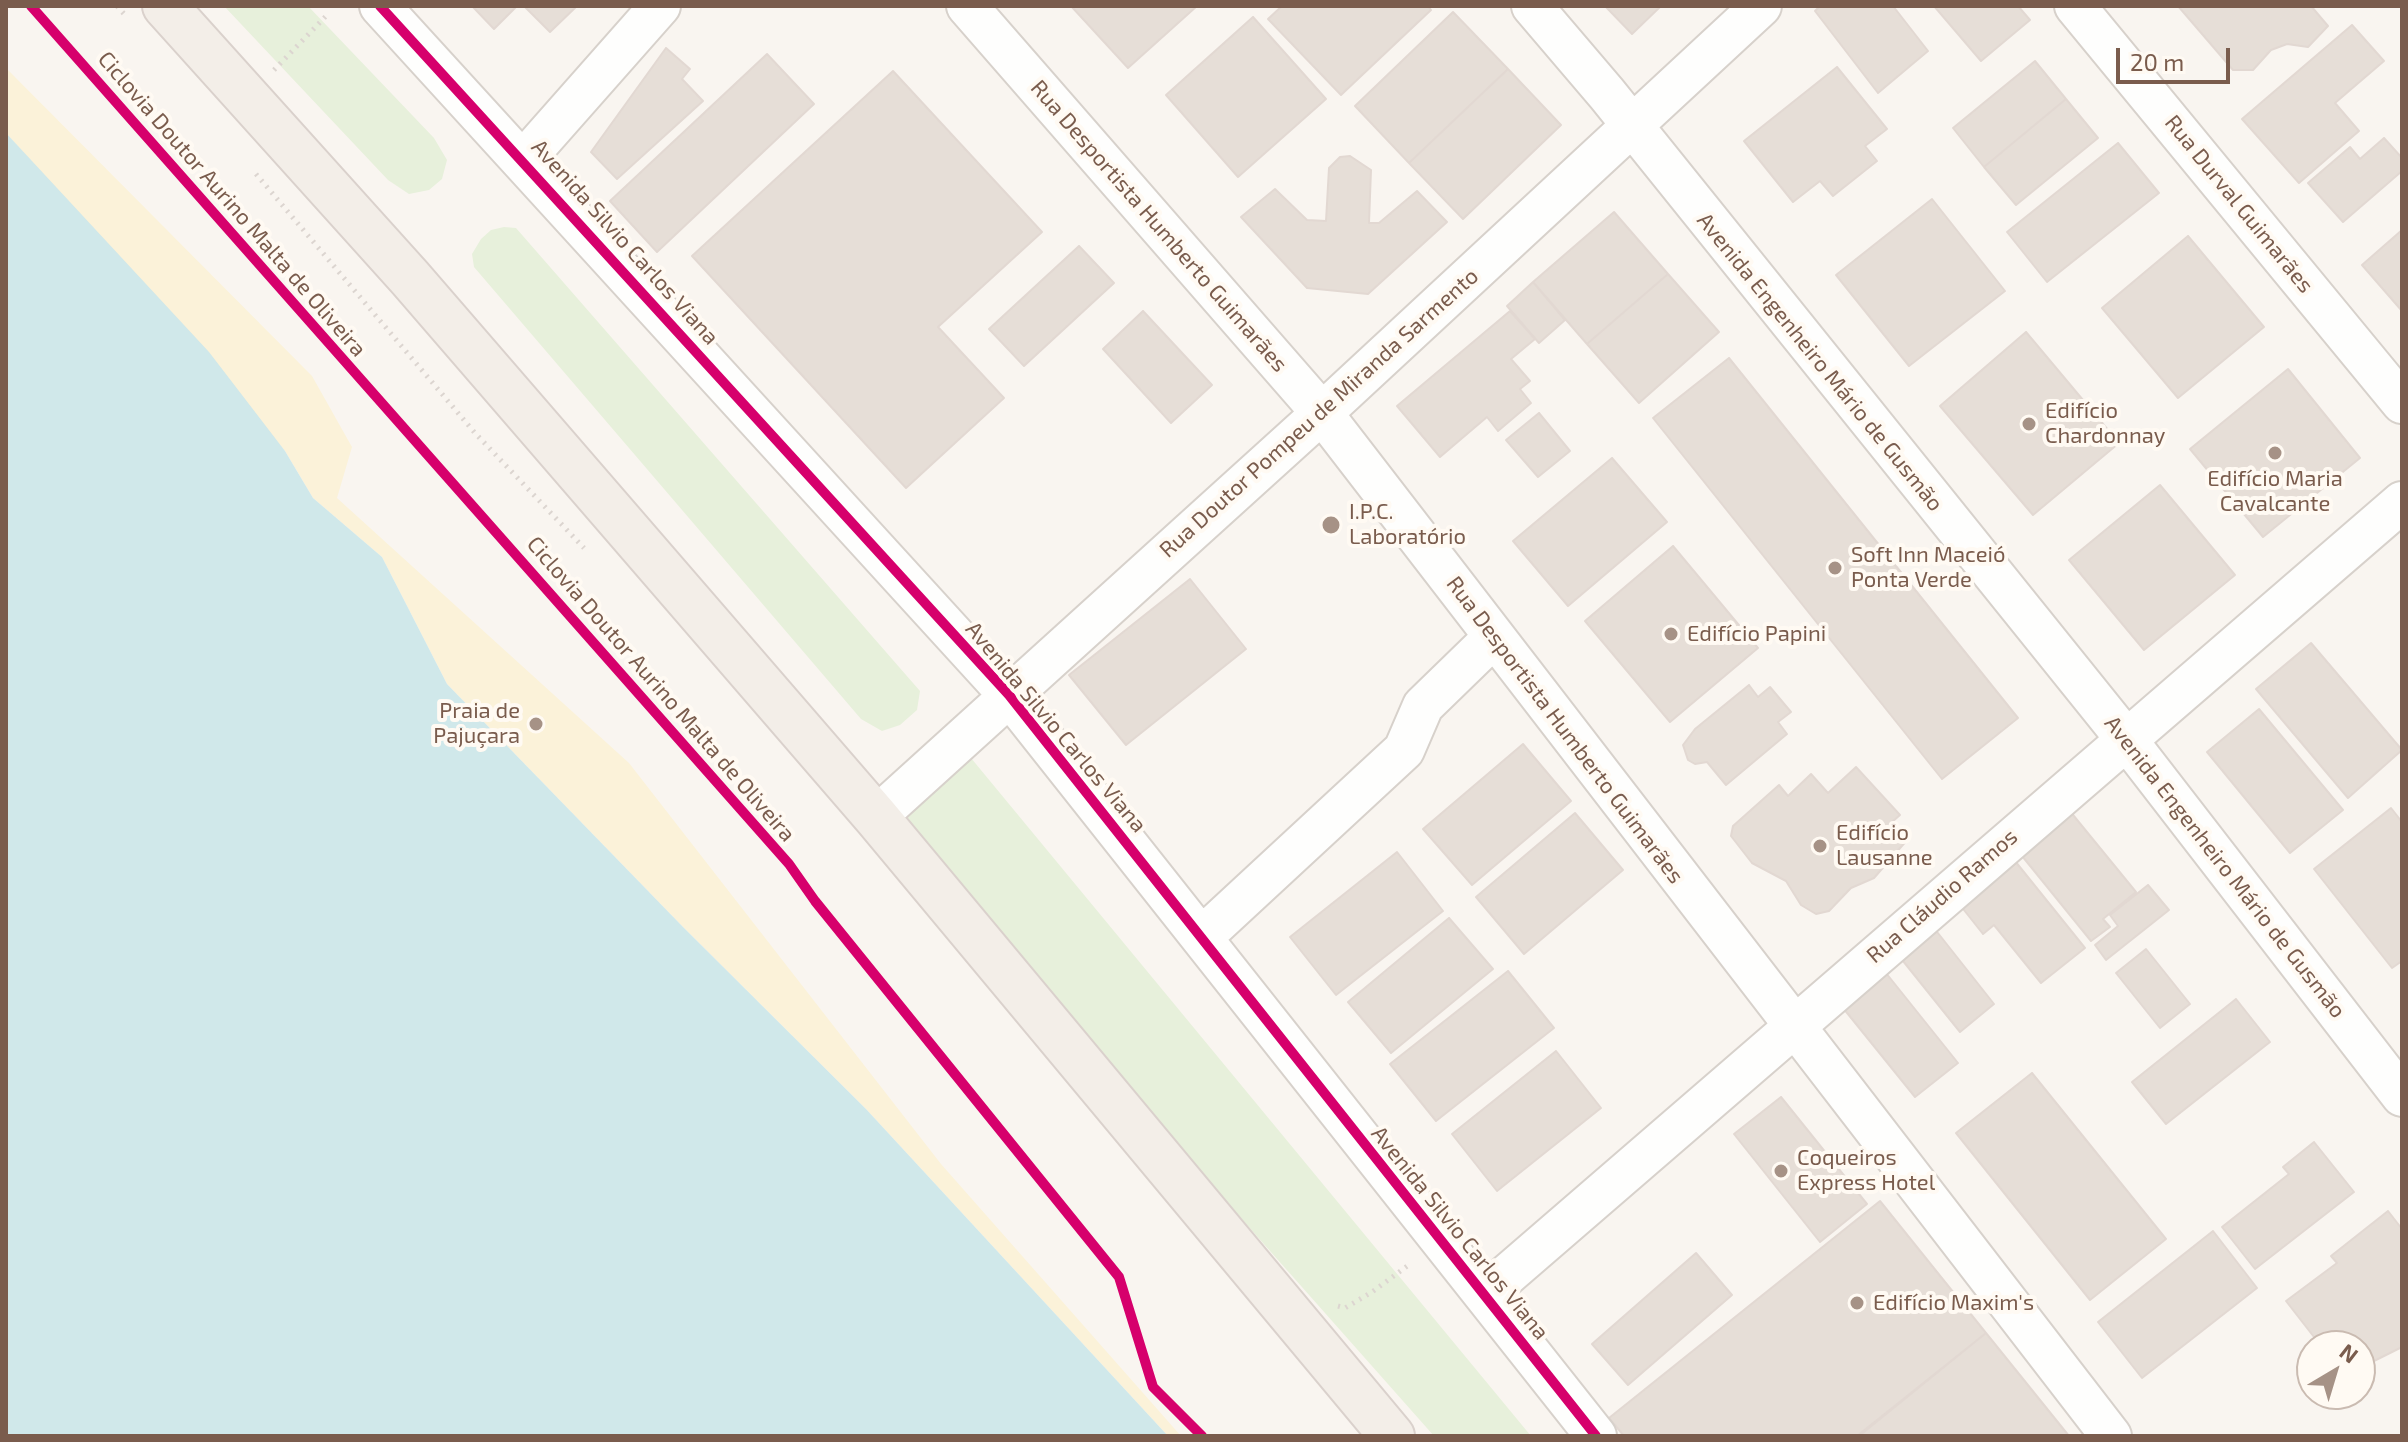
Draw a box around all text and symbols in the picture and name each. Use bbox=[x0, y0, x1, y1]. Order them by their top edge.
scale bar bbox=[2120, 32, 2234, 82]
street label: Ciclovia Doutor Aurino Malta de Oliveira bbox=[92, 46, 372, 362]
text: 20 m bbox=[2130, 47, 2184, 76]
street label: Rua Desportista Humberto Guimarães bbox=[1025, 75, 1293, 377]
street label: Rua Durval Guimarães bbox=[2159, 110, 2319, 298]
street label: Avenida Silvio Carlos Viana bbox=[526, 134, 724, 350]
street label: Avenida Engenheiro Mário de Gusmão bbox=[1691, 208, 1949, 516]
street label: Rua Doutor Pompeu de Miranda Sarmento bbox=[1154, 263, 1484, 563]
place label: Edifício Chardonnay bbox=[2045, 398, 2165, 450]
marker: Edifício Chardonnay bbox=[2020, 415, 2038, 433]
marker: Edifício Maria Cavalcante bbox=[2266, 444, 2284, 462]
place label: Edifício Maria Cavalcante bbox=[2207, 466, 2343, 518]
place label: I.P.C. Laboratório bbox=[1349, 499, 1466, 550]
marker: I.P.C. Laboratório bbox=[1320, 514, 1342, 536]
street label: Ciclovia Doutor Aurino Malta de Oliveira bbox=[521, 531, 801, 847]
place label: Soft Inn Maceió Ponta Verde bbox=[1851, 542, 2005, 594]
marker: Soft Inn Maceió Ponta Verde bbox=[1826, 559, 1844, 577]
street label: Rua Desportista Humberto Guimarães bbox=[1441, 571, 1689, 889]
street label: Avenida Silvio Carlos Viana bbox=[960, 616, 1152, 838]
place label: Edifício Papini bbox=[1687, 621, 1826, 647]
marker: Edifício Papini bbox=[1662, 625, 1680, 643]
place label: Praia de Pajuçara bbox=[433, 698, 520, 750]
street label: Avenida Engenheiro Mário de Gusmão bbox=[2099, 711, 2351, 1023]
marker: Praia de Pajuçara bbox=[527, 715, 545, 733]
place label: Edifício Lausanne bbox=[1836, 820, 1933, 872]
street label: Rua Cláudio Ramos bbox=[1861, 823, 2023, 969]
marker: Edifício Lausanne bbox=[1811, 837, 1829, 855]
street label: Avenida Silvio Carlos Viana bbox=[1366, 1121, 1554, 1345]
place label: Coqueiros Express Hotel bbox=[1797, 1145, 1935, 1196]
marker: Coqueiros Express Hotel bbox=[1772, 1162, 1790, 1180]
place label: Edifício Maxim's bbox=[1873, 1290, 2034, 1316]
marker: Edifício Maxim's bbox=[1848, 1294, 1866, 1312]
north arrow bbox=[2296, 1330, 2376, 1410]
text: N bbox=[2335, 1338, 2364, 1368]

